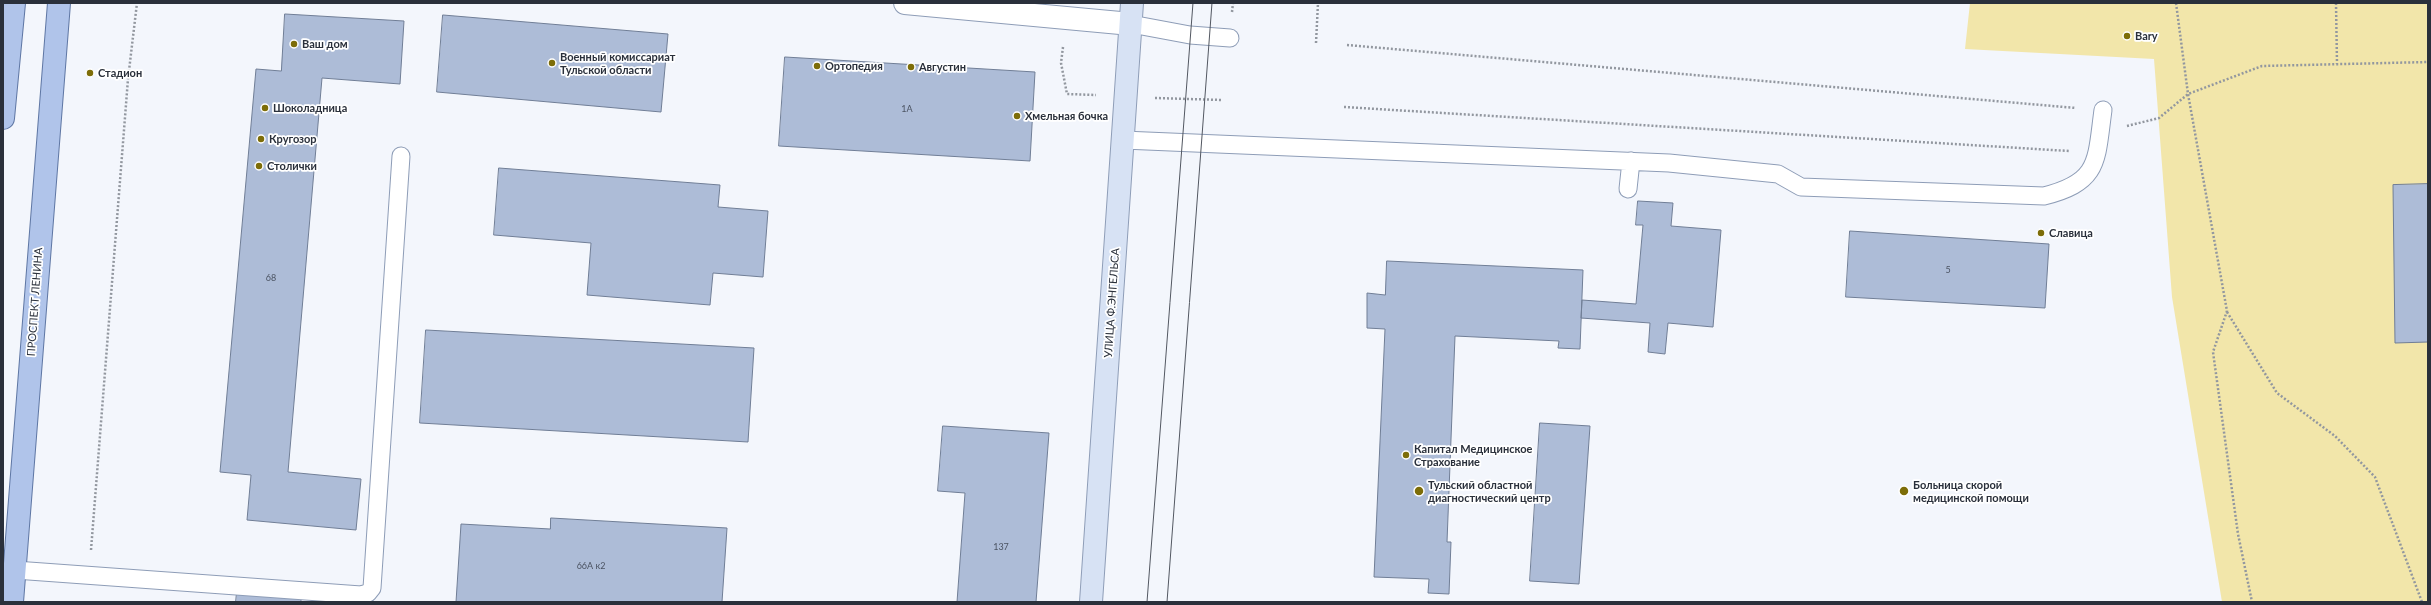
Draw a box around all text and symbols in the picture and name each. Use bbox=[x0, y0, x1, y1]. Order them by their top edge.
place label: Bary bbox=[2135, 29, 2158, 43]
marker: Bary bbox=[2122, 31, 2132, 41]
place label: Ваш дом bbox=[302, 37, 348, 51]
marker: Ваш дом bbox=[289, 39, 299, 49]
place label: Военный комиссариат Тульской области bbox=[560, 50, 675, 76]
marker: Военный комиссариат Тульской области bbox=[547, 58, 557, 68]
place label: Ортопедия bbox=[825, 59, 883, 73]
place label: Августин bbox=[919, 60, 966, 74]
marker: Ортопедия bbox=[812, 61, 822, 71]
marker: Августин bbox=[906, 62, 916, 72]
place label: Стадион bbox=[98, 66, 142, 80]
marker: Стадион bbox=[85, 68, 95, 78]
place label: Шоколадница bbox=[273, 101, 347, 115]
marker: Шоколадница bbox=[260, 103, 270, 113]
house number: 1А bbox=[901, 104, 913, 114]
place label: Хмельная бочка bbox=[1025, 109, 1108, 123]
marker: Хмельная бочка bbox=[1012, 111, 1022, 121]
place label: Кругозор bbox=[269, 132, 317, 146]
marker: Кругозор bbox=[256, 134, 266, 144]
place label: Столички bbox=[267, 159, 317, 173]
marker: Столички bbox=[254, 161, 264, 171]
place label: Славица bbox=[2049, 226, 2093, 240]
marker: Славица bbox=[2036, 228, 2046, 238]
street label: ПРОСПЕКТ ЛЕНИНА bbox=[25, 247, 45, 357]
street label: УЛИЦА Ф.ЭНГЕЛЬСА bbox=[1102, 248, 1122, 358]
house number: 5 bbox=[1945, 265, 1951, 275]
house number: 68 bbox=[266, 273, 276, 283]
place label: Капитал Медицинское Страхование bbox=[1414, 442, 1532, 468]
marker: Капитал Медицинское Страхование bbox=[1401, 450, 1411, 460]
place label: Тульский областной диагностический центр bbox=[1428, 478, 1551, 504]
place label: Больница скорой медицинской помощи bbox=[1913, 478, 2029, 504]
marker: Тульский областной диагностический центр bbox=[1413, 485, 1425, 497]
marker: Больница скорой медицинской помощи bbox=[1898, 485, 1910, 497]
house number: 137 bbox=[993, 542, 1009, 552]
house number: 66А к2 bbox=[577, 561, 605, 571]

